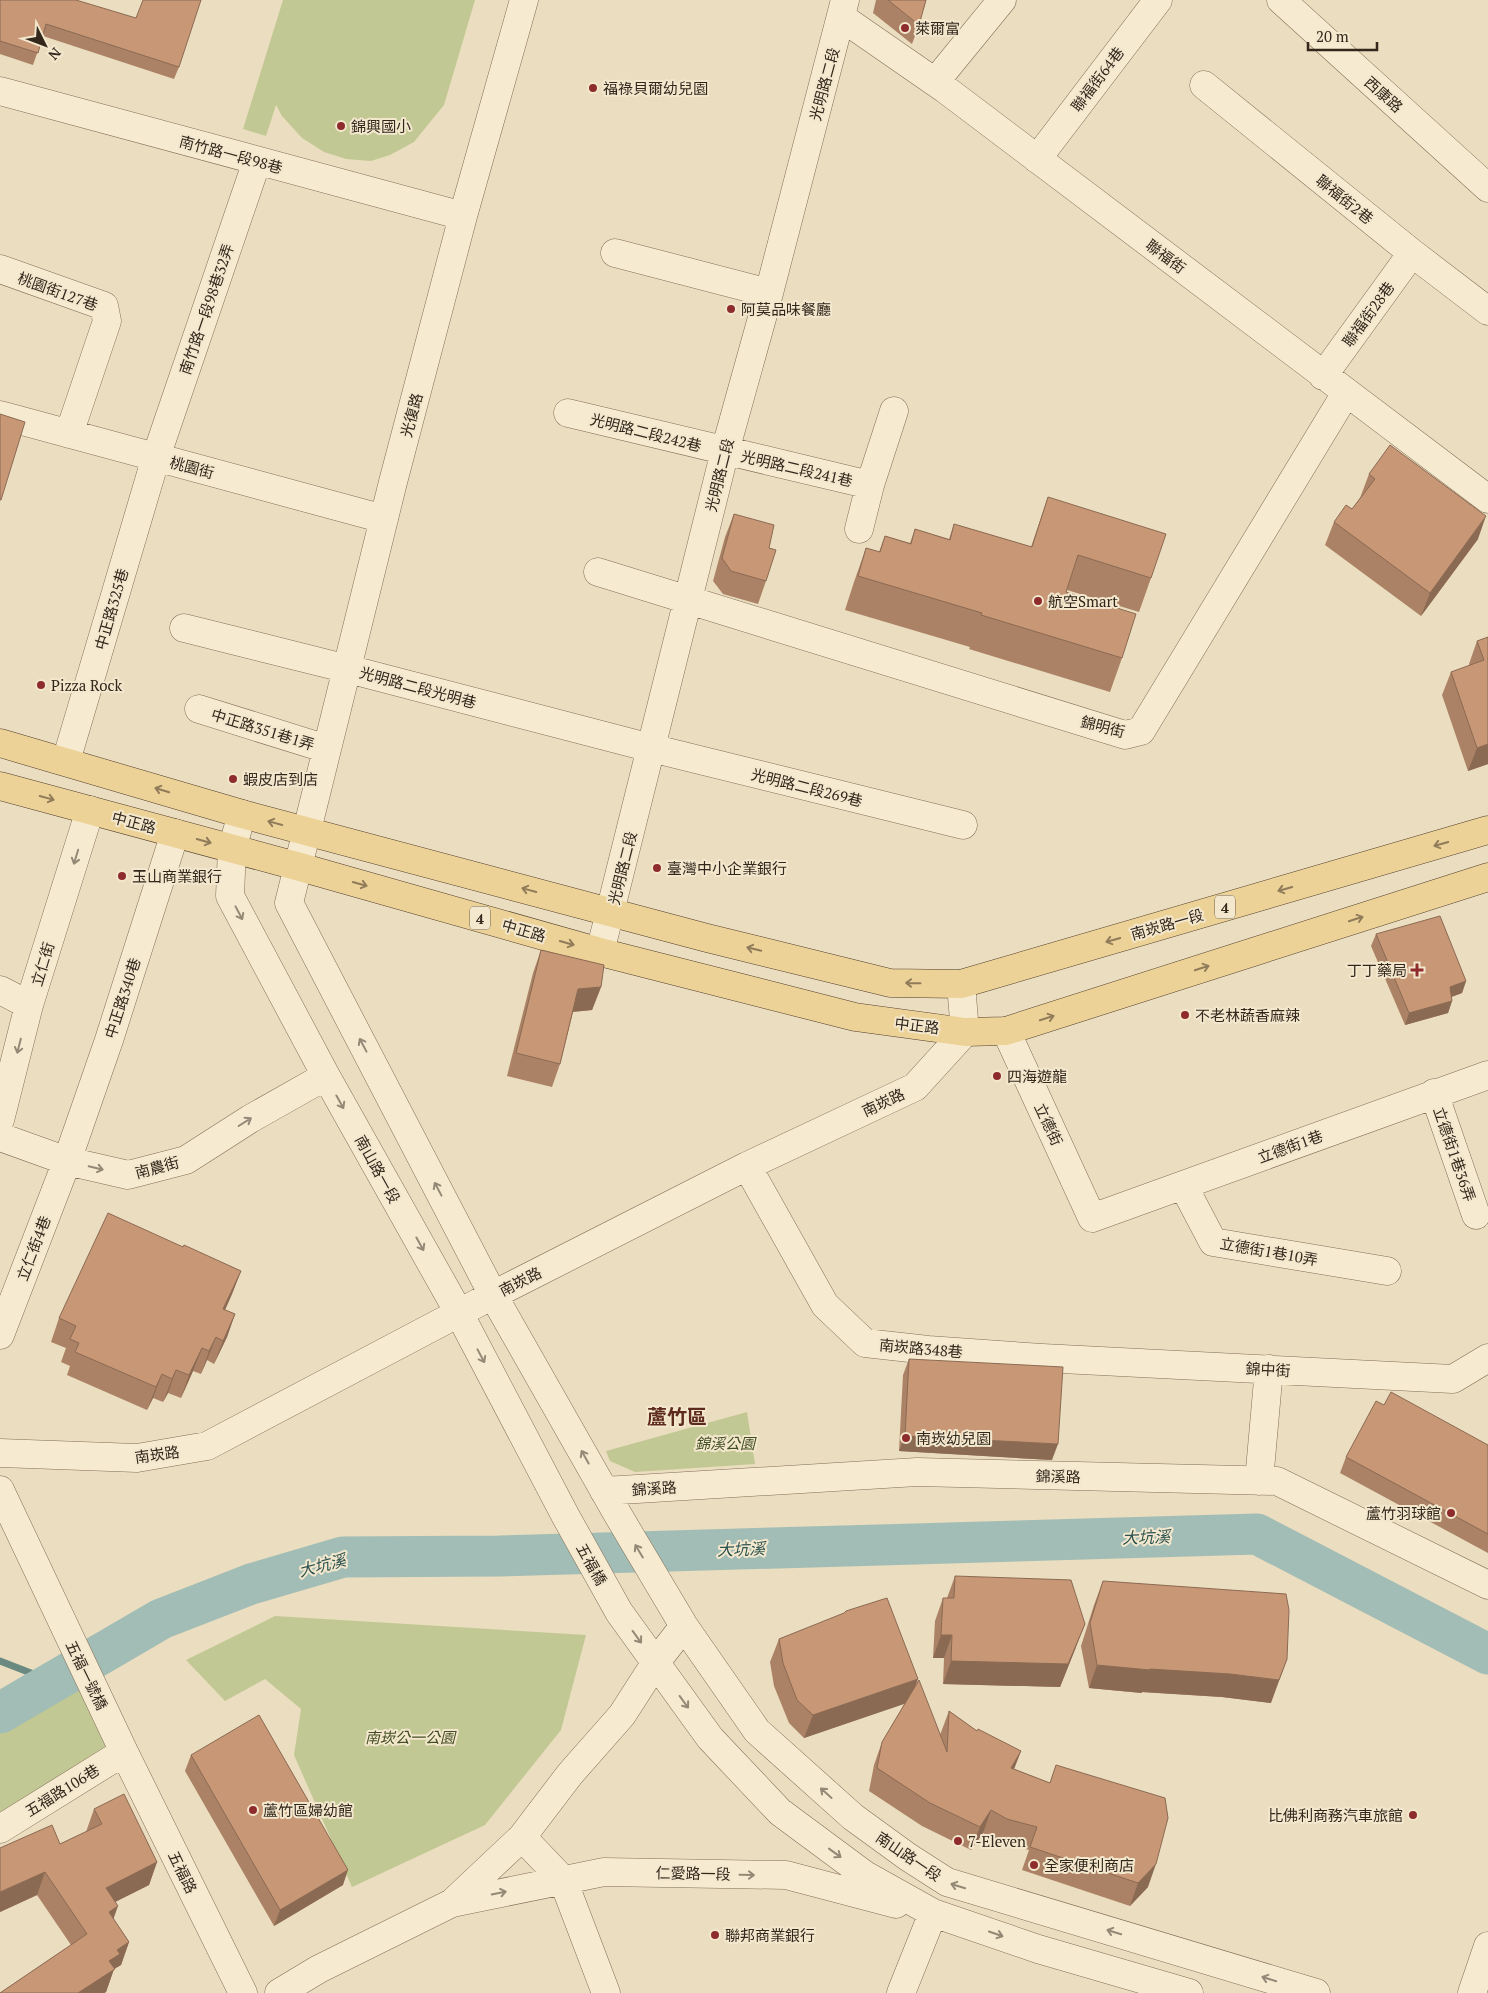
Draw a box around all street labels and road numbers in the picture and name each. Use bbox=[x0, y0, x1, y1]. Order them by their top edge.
street label: 聯福街64巷 bbox=[1066, 43, 1128, 115]
street label: 光明路二段 bbox=[805, 45, 843, 123]
street label: 西康路 bbox=[1361, 72, 1407, 116]
street label: 南竹路一段98巷 bbox=[177, 131, 285, 177]
street label: 聯福街2巷 bbox=[1312, 170, 1378, 228]
street label: 聯福街 bbox=[1142, 234, 1190, 278]
street label: 南竹路一段98巷32弄 bbox=[174, 241, 238, 377]
street label: 桃園街127巷 bbox=[15, 267, 101, 315]
street label: 聯福街28巷 bbox=[1338, 277, 1398, 351]
street label: 光復路 bbox=[396, 391, 426, 439]
street label: 光明路二段242巷 bbox=[588, 409, 704, 455]
street label: 光明路二段 bbox=[700, 436, 738, 514]
street label: 光明路二段241巷 bbox=[739, 445, 855, 491]
street label: 桃園街 bbox=[168, 452, 216, 482]
street label: 中正路325巷 bbox=[90, 566, 132, 652]
street label: 光明路二段光明巷 bbox=[357, 662, 479, 712]
street label: 中正路351巷1弄 bbox=[209, 704, 317, 754]
street label: 錦明街 bbox=[1079, 711, 1127, 741]
street label: 光明路二段269巷 bbox=[749, 764, 865, 810]
street label: 中正路 bbox=[110, 807, 158, 837]
street label: 光明路二段 bbox=[603, 829, 641, 907]
road number: 4 bbox=[1215, 896, 1235, 919]
street label: 南崁路一段 bbox=[1128, 904, 1206, 944]
road number: 4 bbox=[470, 906, 490, 930]
street label: 中正路 bbox=[500, 914, 548, 946]
street label: 立仁街 bbox=[26, 940, 58, 988]
street label: 中正路340巷 bbox=[100, 955, 144, 1041]
street label: 中正路 bbox=[893, 1012, 941, 1038]
street label: 南崁路 bbox=[858, 1083, 908, 1121]
street label: 立德街 bbox=[1030, 1099, 1068, 1149]
street label: 立德街1巷36弄 bbox=[1429, 1104, 1481, 1204]
street label: 立德街1巷 bbox=[1255, 1125, 1325, 1167]
street label: 南山路一段 bbox=[351, 1131, 405, 1207]
street label: 南農街 bbox=[133, 1152, 181, 1182]
street label: 立仁街4巷 bbox=[11, 1213, 55, 1283]
street label: 立德街1巷10弄 bbox=[1219, 1233, 1319, 1269]
street label: 南崁路 bbox=[495, 1262, 545, 1300]
street label: 南崁路348巷 bbox=[878, 1334, 964, 1362]
street label: 錦中街 bbox=[1245, 1358, 1291, 1380]
street label: 南崁路 bbox=[133, 1441, 181, 1467]
street label: 錦溪路 bbox=[1035, 1466, 1081, 1486]
street label: 錦溪路 bbox=[631, 1476, 677, 1500]
street label: 五福橋 bbox=[572, 1539, 612, 1589]
street label: 五福一號橋 bbox=[62, 1637, 112, 1713]
street label: 五福路106巷 bbox=[21, 1759, 103, 1821]
street label: 南山路一段 bbox=[872, 1827, 946, 1885]
street label: 五福路 bbox=[164, 1847, 202, 1897]
street label: 仁愛路一段 bbox=[655, 1862, 731, 1884]

